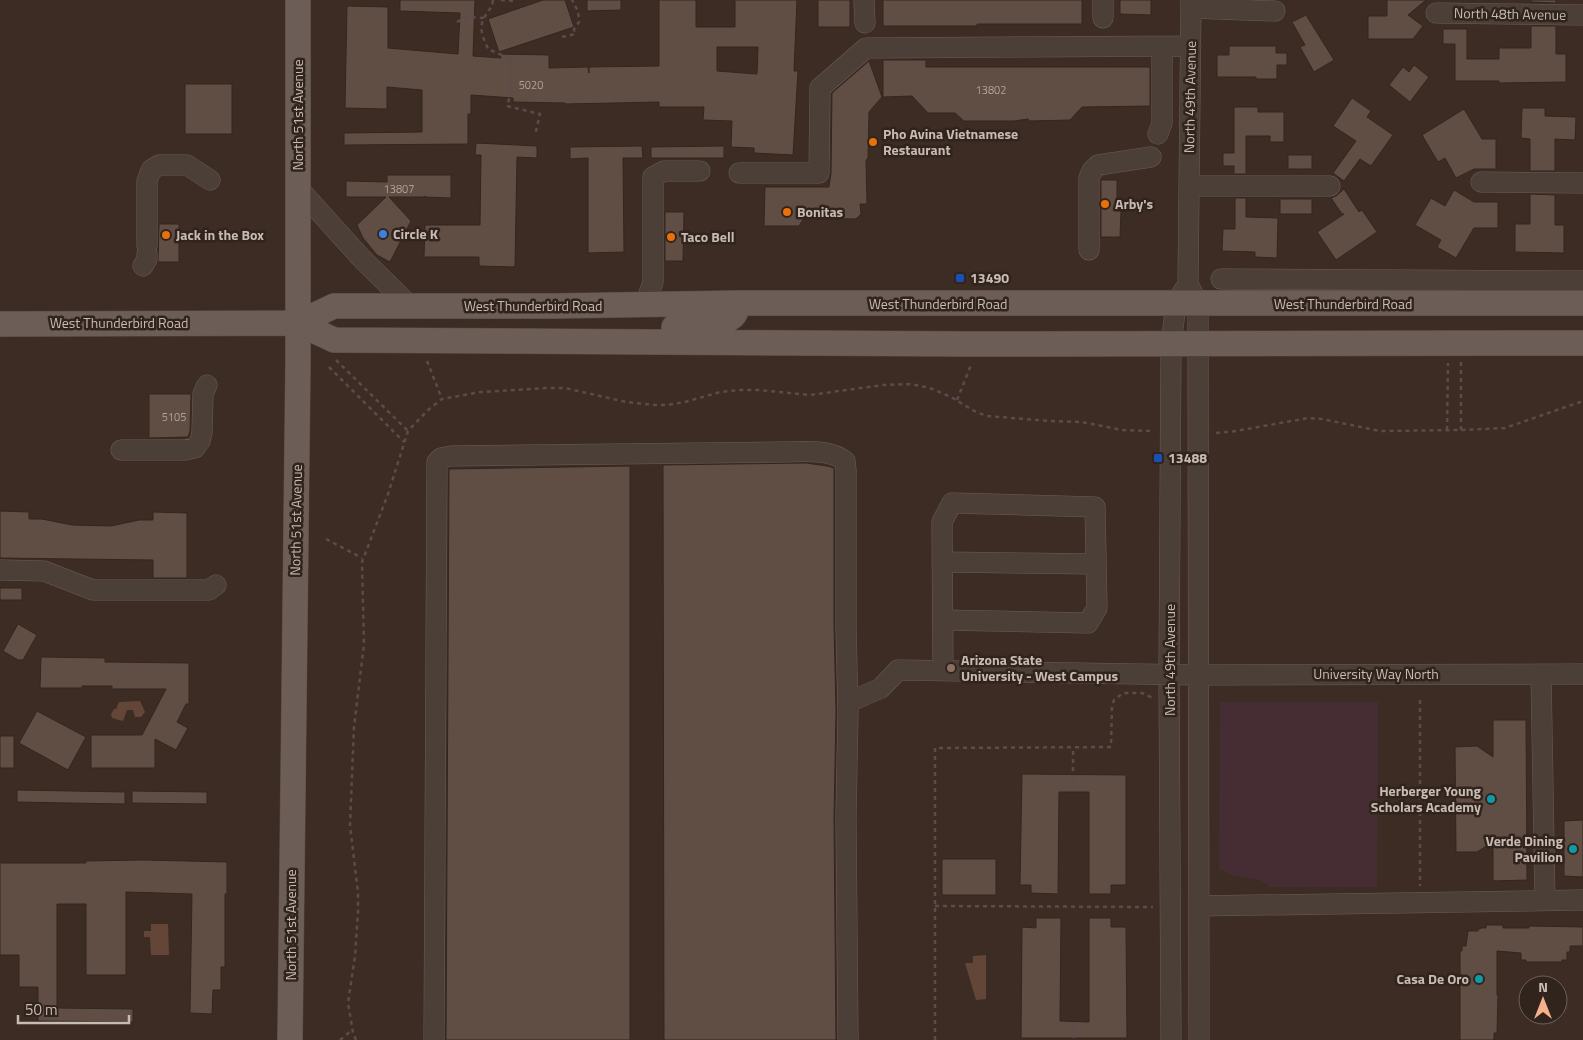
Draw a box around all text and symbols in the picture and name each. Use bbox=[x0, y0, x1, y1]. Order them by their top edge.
street label: North 48th Avenue bbox=[1454, 2, 1566, 25]
street label: North 49th Avenue bbox=[1178, 41, 1201, 153]
street label: North 51st Avenue bbox=[287, 59, 308, 171]
house number: 5020 bbox=[519, 77, 543, 93]
house number: 13802 bbox=[976, 82, 1006, 98]
place label: Pho Avina Vietnamese Restaurant bbox=[883, 123, 1018, 160]
marker: Pho Avina Vietnamese Restaurant bbox=[867, 136, 879, 148]
house number: 13807 bbox=[384, 181, 414, 197]
place label: Arby's bbox=[1115, 193, 1153, 214]
marker: Arby's bbox=[1099, 198, 1111, 210]
place label: Bonitas bbox=[797, 201, 844, 222]
marker: Bonitas bbox=[781, 206, 793, 218]
place label: Circle K bbox=[393, 223, 439, 244]
place label: Jack in the Box bbox=[176, 224, 264, 245]
place label: Taco Bell bbox=[681, 226, 734, 247]
marker: Circle K bbox=[377, 228, 389, 240]
marker: Jack in the Box bbox=[160, 229, 172, 241]
marker: Taco Bell bbox=[665, 231, 677, 243]
place label: 13490 bbox=[970, 267, 1009, 288]
marker: 13490 bbox=[954, 272, 966, 284]
street label: West Thunderbird Road bbox=[869, 293, 1007, 314]
street label: West Thunderbird Road bbox=[1274, 293, 1412, 314]
street label: West Thunderbird Road bbox=[464, 295, 602, 316]
street label: West Thunderbird Road bbox=[50, 312, 188, 333]
house number: 5105 bbox=[162, 409, 186, 425]
place label: 13488 bbox=[1168, 447, 1207, 468]
marker: 13488 bbox=[1152, 452, 1164, 464]
street label: North 51st Avenue bbox=[284, 464, 307, 576]
street label: North 49th Avenue bbox=[1159, 604, 1180, 716]
place label: Arizona State University - West Campus bbox=[961, 649, 1118, 686]
marker: Arizona State University - West Campus bbox=[945, 662, 957, 674]
street label: University Way North bbox=[1313, 663, 1439, 684]
place label: Herberger Young Scholars Academy bbox=[1371, 780, 1482, 817]
marker: Herberger Young Scholars Academy bbox=[1485, 793, 1497, 805]
place label: Verde Dining Pavilion bbox=[1486, 830, 1564, 867]
marker: Verde Dining Pavilion bbox=[1567, 843, 1579, 855]
street label: North 51st Avenue bbox=[280, 869, 301, 981]
place label: Casa De Oro bbox=[1396, 968, 1469, 989]
marker: Casa De Oro bbox=[1473, 973, 1485, 985]
north arrow bbox=[1518, 975, 1568, 1025]
text: N bbox=[1538, 976, 1548, 997]
scale bar bbox=[18, 992, 129, 1024]
text: 50 m bbox=[25, 998, 58, 1021]

